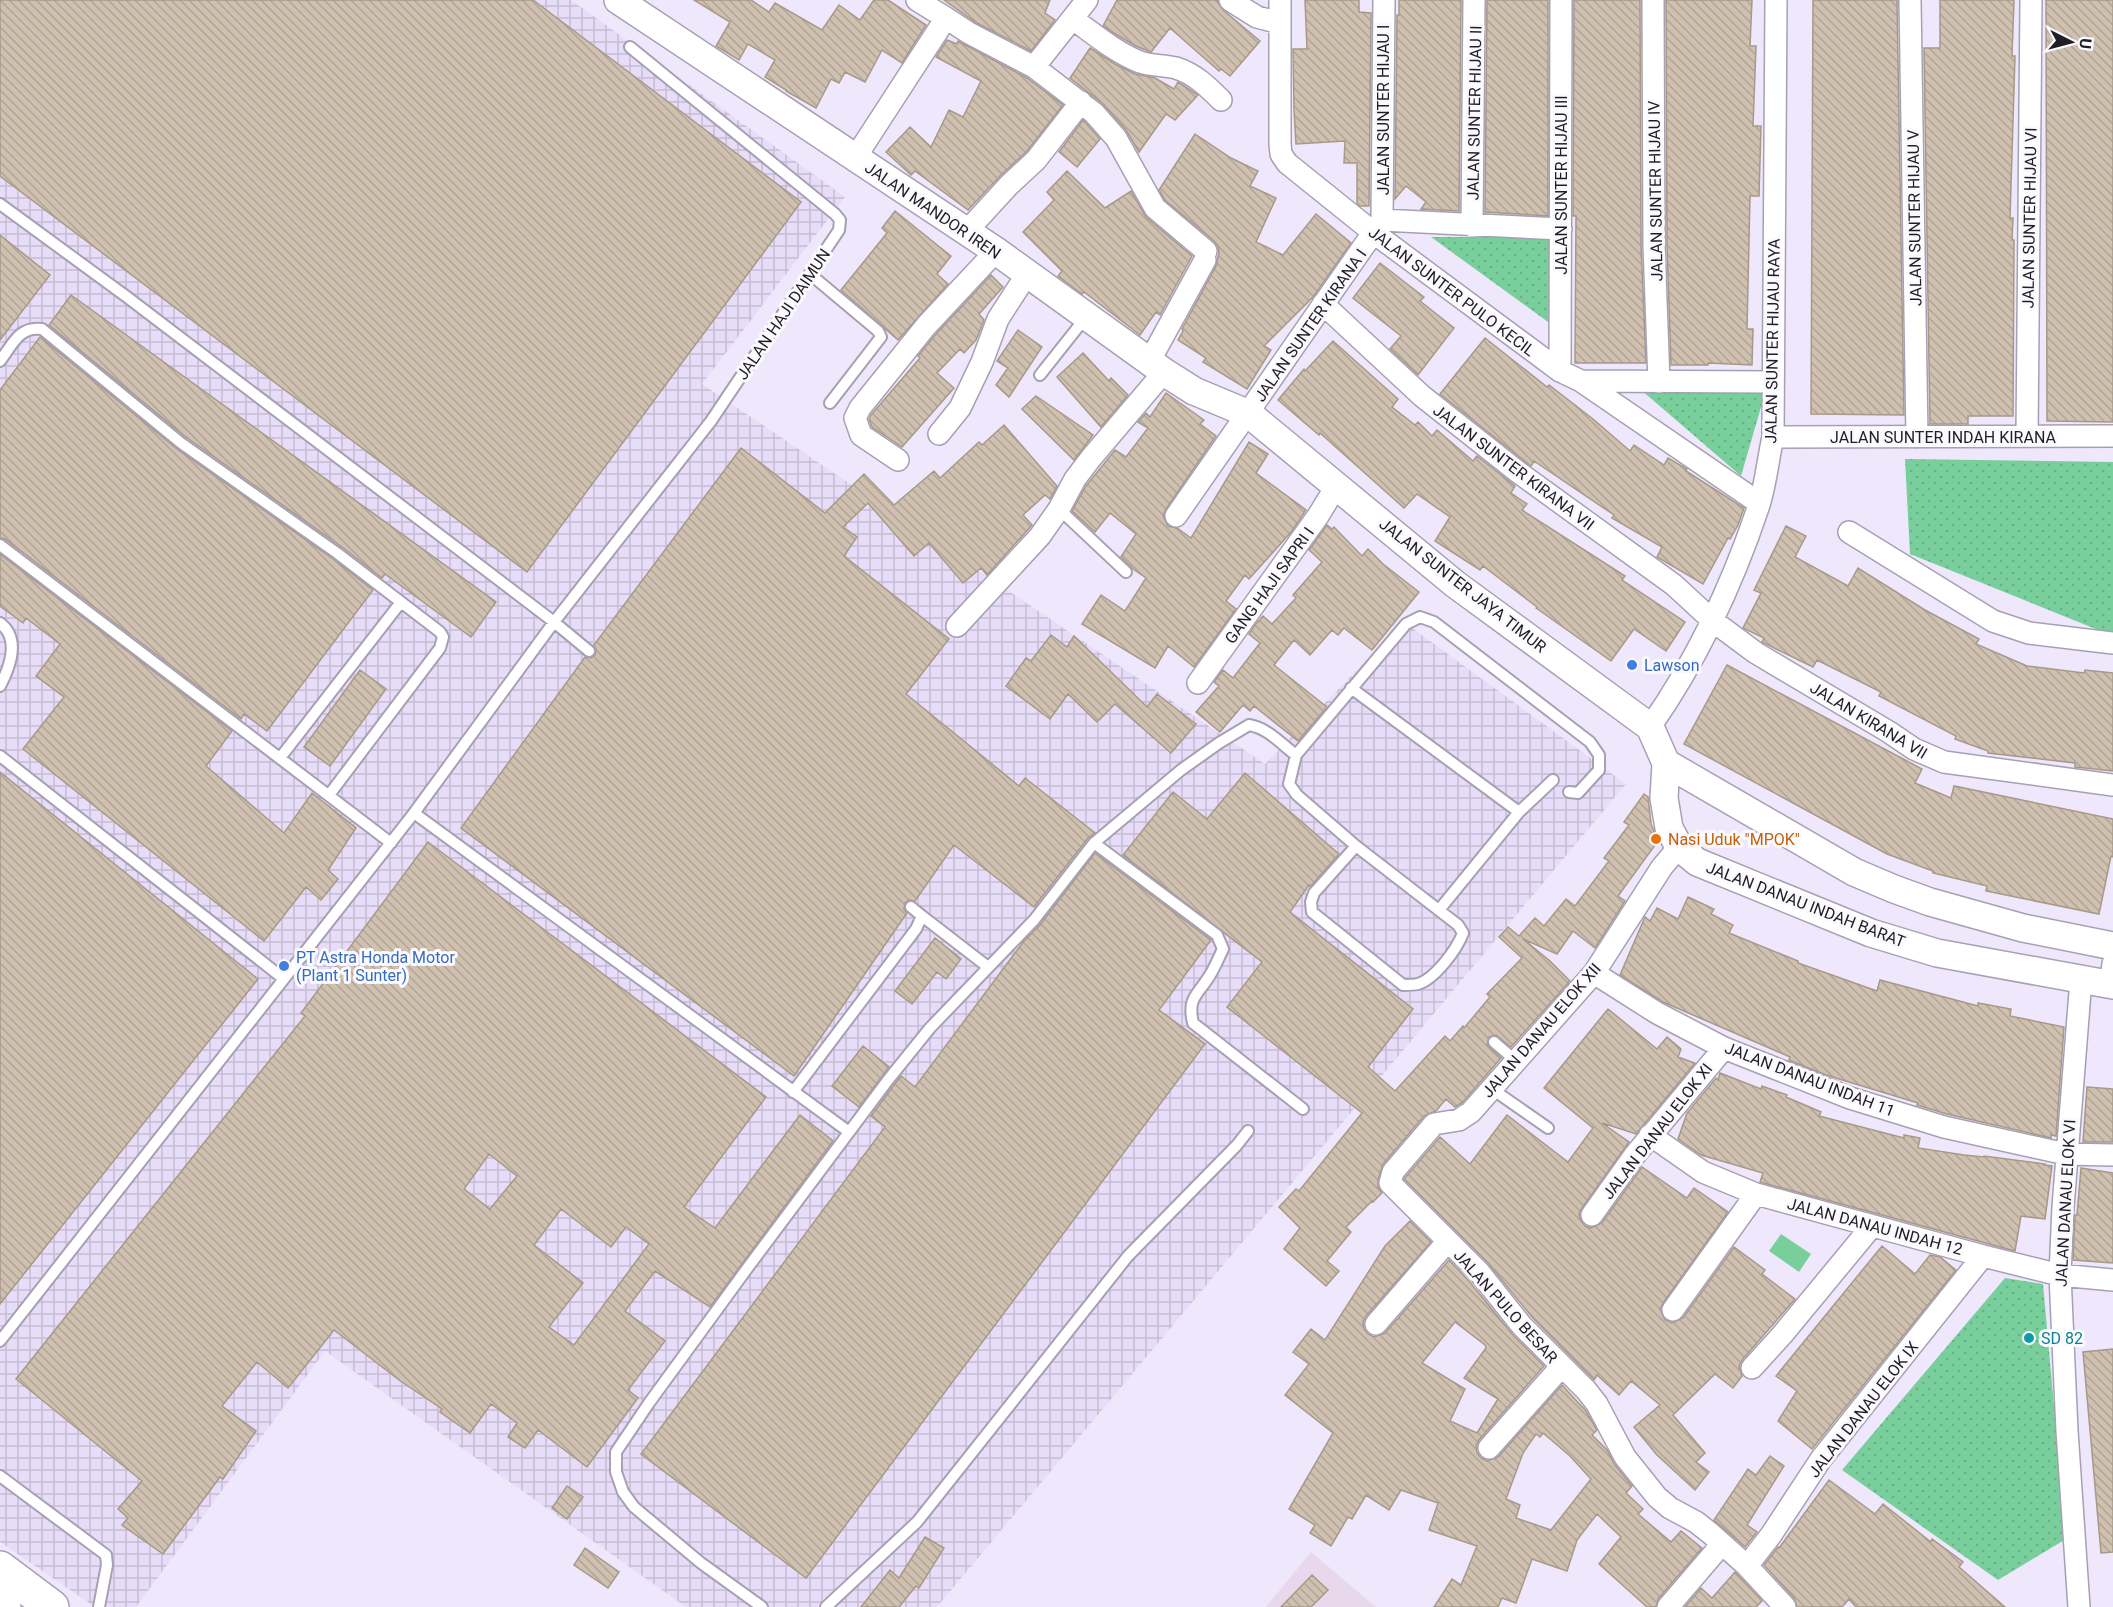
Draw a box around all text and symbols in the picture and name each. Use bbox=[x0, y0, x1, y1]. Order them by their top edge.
north arrow bbox=[2041, 12, 2101, 72]
street label: JALAN SUNTER HIJAU I bbox=[1374, 25, 1393, 195]
street label: JALAN SUNTER HIJAU II bbox=[1463, 25, 1486, 201]
text: U bbox=[2075, 37, 2095, 50]
street label: JALAN SUNTER HIJAU III bbox=[1552, 95, 1571, 275]
street label: JALAN SUNTER HIJAU IV bbox=[1644, 100, 1667, 282]
street label: JALAN SUNTER HIJAU VI bbox=[2018, 127, 2041, 309]
street label: JALAN SUNTER HIJAU V bbox=[1903, 130, 1926, 306]
street label: JALAN MANDOR IREN bbox=[861, 158, 1004, 263]
street label: JALAN SUNTER PULO KECIL bbox=[1365, 223, 1539, 360]
street label: JALAN SUNTER HIJAU RAYA bbox=[1761, 238, 1784, 444]
street label: JALAN HAJI DAIMUN bbox=[733, 245, 834, 383]
street label: JALAN SUNTER KIRANA I bbox=[1250, 245, 1370, 405]
street label: JALAN SUNTER KIRANA VII bbox=[1429, 401, 1598, 534]
street label: JALAN SUNTER INDAH KIRANA bbox=[1830, 428, 2056, 447]
street label: JALAN SUNTER JAYA TIMUR bbox=[1375, 514, 1550, 657]
street label: GANG HAJI SAPRI I bbox=[1221, 523, 1318, 647]
place label: Lawson bbox=[1644, 656, 1700, 675]
marker: Lawson bbox=[1625, 658, 1639, 672]
street label: JALAN KIRANA VII bbox=[1807, 678, 1931, 763]
place label: Nasi Uduk "MPOK" bbox=[1668, 830, 1800, 849]
marker: Nasi Uduk "MPOK" bbox=[1649, 832, 1663, 846]
street label: JALAN DANAU INDAH BARAT bbox=[1704, 858, 1909, 951]
place label: PT Astra Honda Motor (Plant 1 Sunter) bbox=[296, 948, 455, 985]
marker: PT Astra Honda Motor (Plant 1 Sunter) bbox=[277, 959, 291, 973]
street label: JALAN DANAU ELOK XII bbox=[1478, 959, 1605, 1101]
street label: JALAN DANAU INDAH 11 bbox=[1722, 1038, 1898, 1121]
street label: JALAN DANAU ELOK XI bbox=[1598, 1060, 1716, 1203]
street label: JALAN DANAU ELOK VI bbox=[2052, 1119, 2079, 1287]
street label: JALAN DANAU INDAH 12 bbox=[1785, 1194, 1965, 1259]
street label: JALAN PULO BESAR bbox=[1450, 1246, 1562, 1367]
place label: SD 82 bbox=[2041, 1329, 2083, 1348]
marker: SD 82 bbox=[2022, 1331, 2036, 1345]
street label: JALAN DANAU ELOK IX bbox=[1804, 1338, 1922, 1481]

